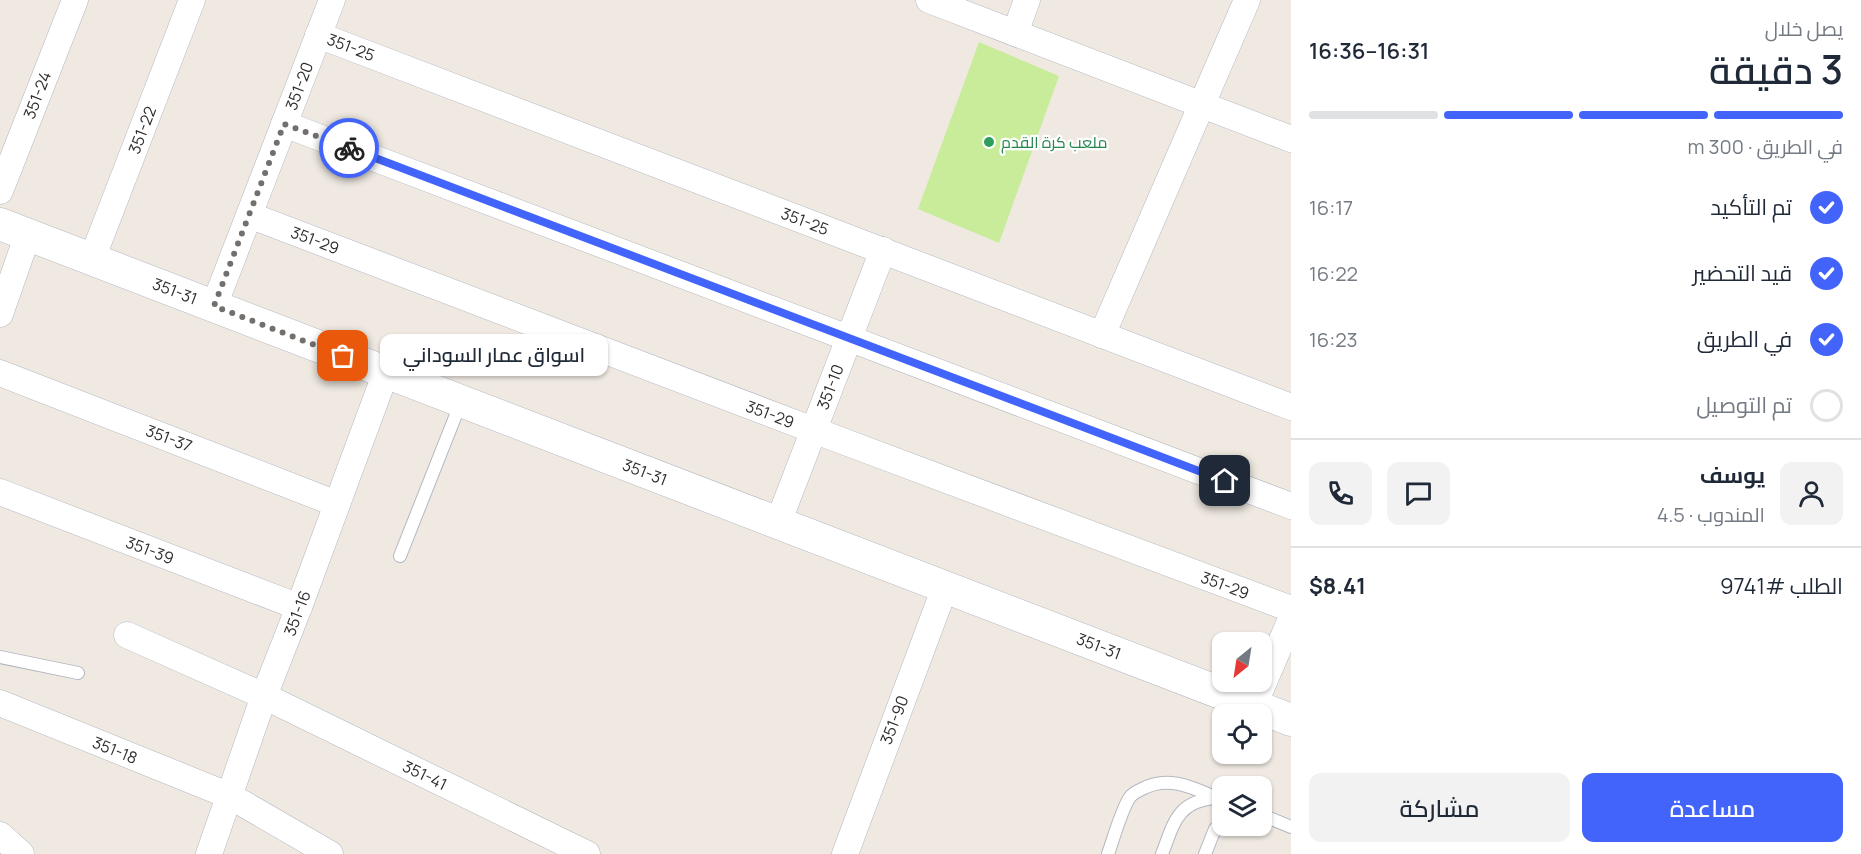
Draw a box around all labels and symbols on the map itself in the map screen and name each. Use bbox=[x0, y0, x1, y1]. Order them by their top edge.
street label: 351-25 bbox=[324, 28, 378, 66]
street label: 351-20 bbox=[280, 59, 318, 113]
street label: 351-24 bbox=[18, 68, 56, 122]
street label: 351-22 bbox=[123, 103, 161, 157]
courier bbox=[319, 118, 379, 178]
place label: ملعب كرة القدم bbox=[1001, 131, 1107, 154]
marker: ملعب كرة القدم bbox=[982, 135, 996, 149]
street label: 351-25 bbox=[778, 202, 832, 240]
street label: 351-29 bbox=[288, 221, 342, 259]
street label: 351-31 bbox=[150, 272, 200, 310]
pin bbox=[317, 330, 368, 381]
callout: اسواق عمار السوداني bbox=[379, 335, 607, 377]
street label: 351-10 bbox=[811, 361, 849, 413]
street label: 351-29 bbox=[743, 395, 797, 433]
street label: 351-37 bbox=[143, 419, 195, 457]
street label: 351-31 bbox=[620, 453, 670, 491]
pin bbox=[1199, 455, 1250, 506]
street label: 351-39 bbox=[123, 531, 177, 569]
street label: 351-29 bbox=[1198, 566, 1252, 604]
street label: 351-16 bbox=[278, 587, 316, 639]
street label: 351-31 bbox=[1074, 627, 1124, 665]
north arrow bbox=[1212, 632, 1272, 692]
street label: 351-90 bbox=[875, 692, 913, 748]
street label: 351-18 bbox=[89, 731, 141, 769]
street label: 351-41 bbox=[399, 755, 451, 795]

